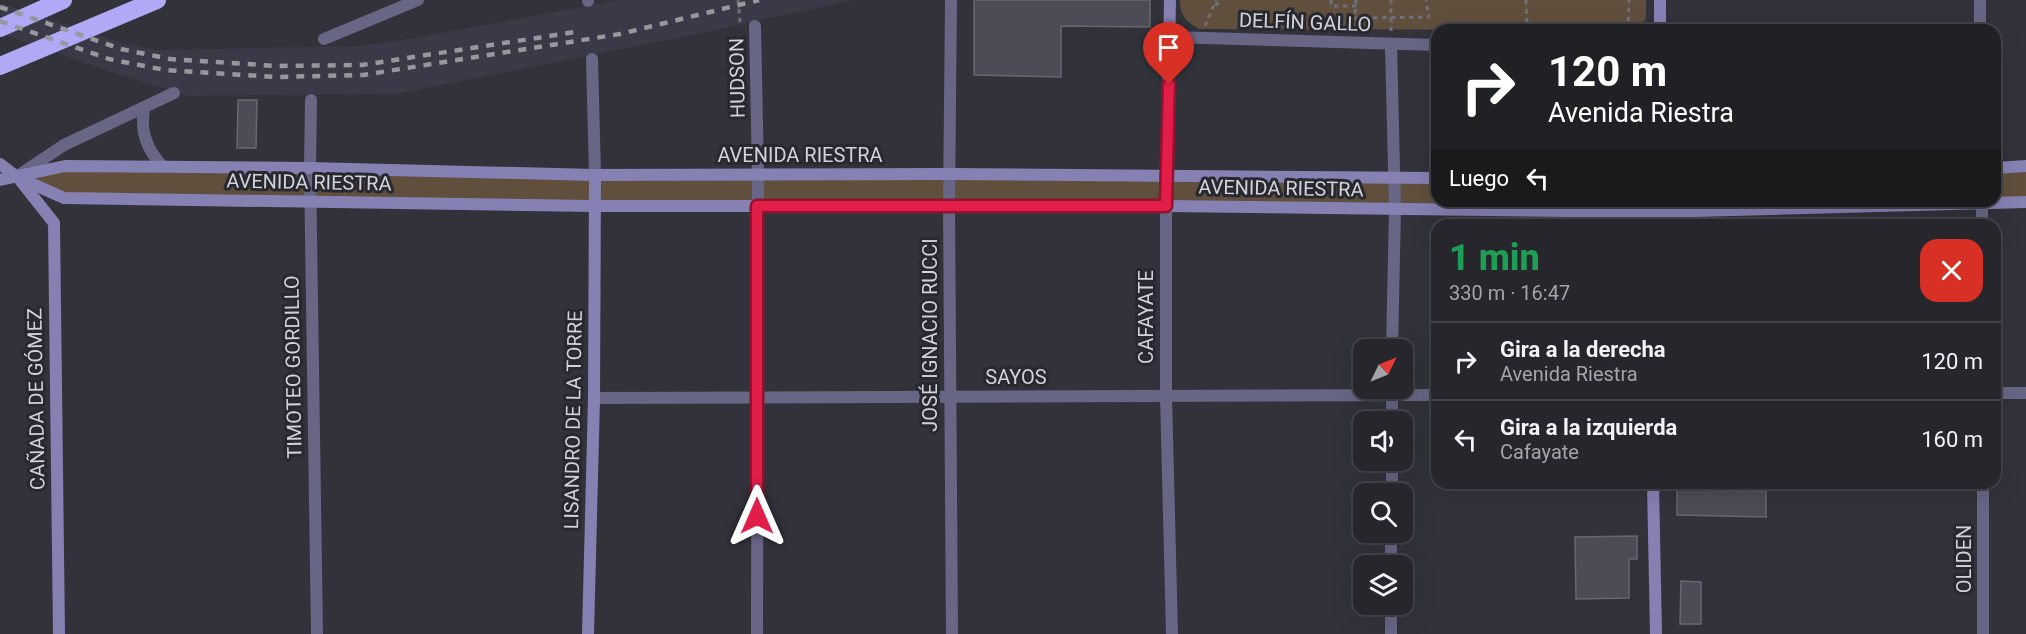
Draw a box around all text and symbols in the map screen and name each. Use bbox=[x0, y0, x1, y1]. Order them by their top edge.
street label: DELFÍN GALLO bbox=[1238, 8, 1372, 36]
pin bbox=[1143, 22, 1194, 84]
icon: arrive bbox=[1152, 31, 1185, 64]
street label: HUDSON bbox=[724, 38, 750, 118]
text: 120 m bbox=[1548, 47, 1667, 96]
icon: right bbox=[1449, 48, 1527, 126]
text: Avenida Riestra bbox=[1548, 97, 1734, 129]
street label: AVENIDA RIESTRA bbox=[717, 143, 883, 167]
icon: left bbox=[1521, 162, 1554, 195]
text: Luego bbox=[1449, 166, 1509, 191]
street label: AVENIDA RIESTRA bbox=[226, 169, 392, 195]
street label: AVENIDA RIESTRA bbox=[1198, 175, 1364, 201]
text: 1 min bbox=[1449, 237, 1540, 279]
street label: JOSÉ IGNACIO RUCCI bbox=[918, 238, 942, 432]
button: close bbox=[1920, 239, 1983, 302]
street label: CAFAYATE bbox=[1134, 270, 1158, 364]
street label: TIMOTEO GORDILLO bbox=[279, 275, 307, 459]
text: 330 m · 16:47 bbox=[1449, 281, 1570, 305]
street label: CAÑADA DE GÓMEZ bbox=[22, 308, 50, 490]
street label: LISANDRO DE LA TORRE bbox=[559, 310, 587, 530]
text: Gira a la derecha bbox=[1500, 337, 1666, 362]
north arrow bbox=[1353, 339, 1413, 399]
map controls bbox=[1353, 339, 1413, 615]
icon: right bbox=[1449, 345, 1482, 378]
text: 120 m bbox=[1921, 349, 1983, 374]
text: Avenida Riestra bbox=[1500, 362, 1638, 386]
street label: SAYOS bbox=[985, 365, 1047, 389]
button: sound bbox=[1353, 411, 1413, 471]
text: Gira a la izquierda bbox=[1500, 415, 1677, 440]
icon: left bbox=[1449, 423, 1482, 456]
text: 160 m bbox=[1921, 427, 1983, 452]
text: Cafayate bbox=[1500, 440, 1579, 464]
button: search bbox=[1353, 483, 1413, 543]
position arrow bbox=[725, 484, 789, 548]
street label: OLIDEN bbox=[1952, 525, 1976, 593]
button: layers bbox=[1353, 555, 1413, 615]

